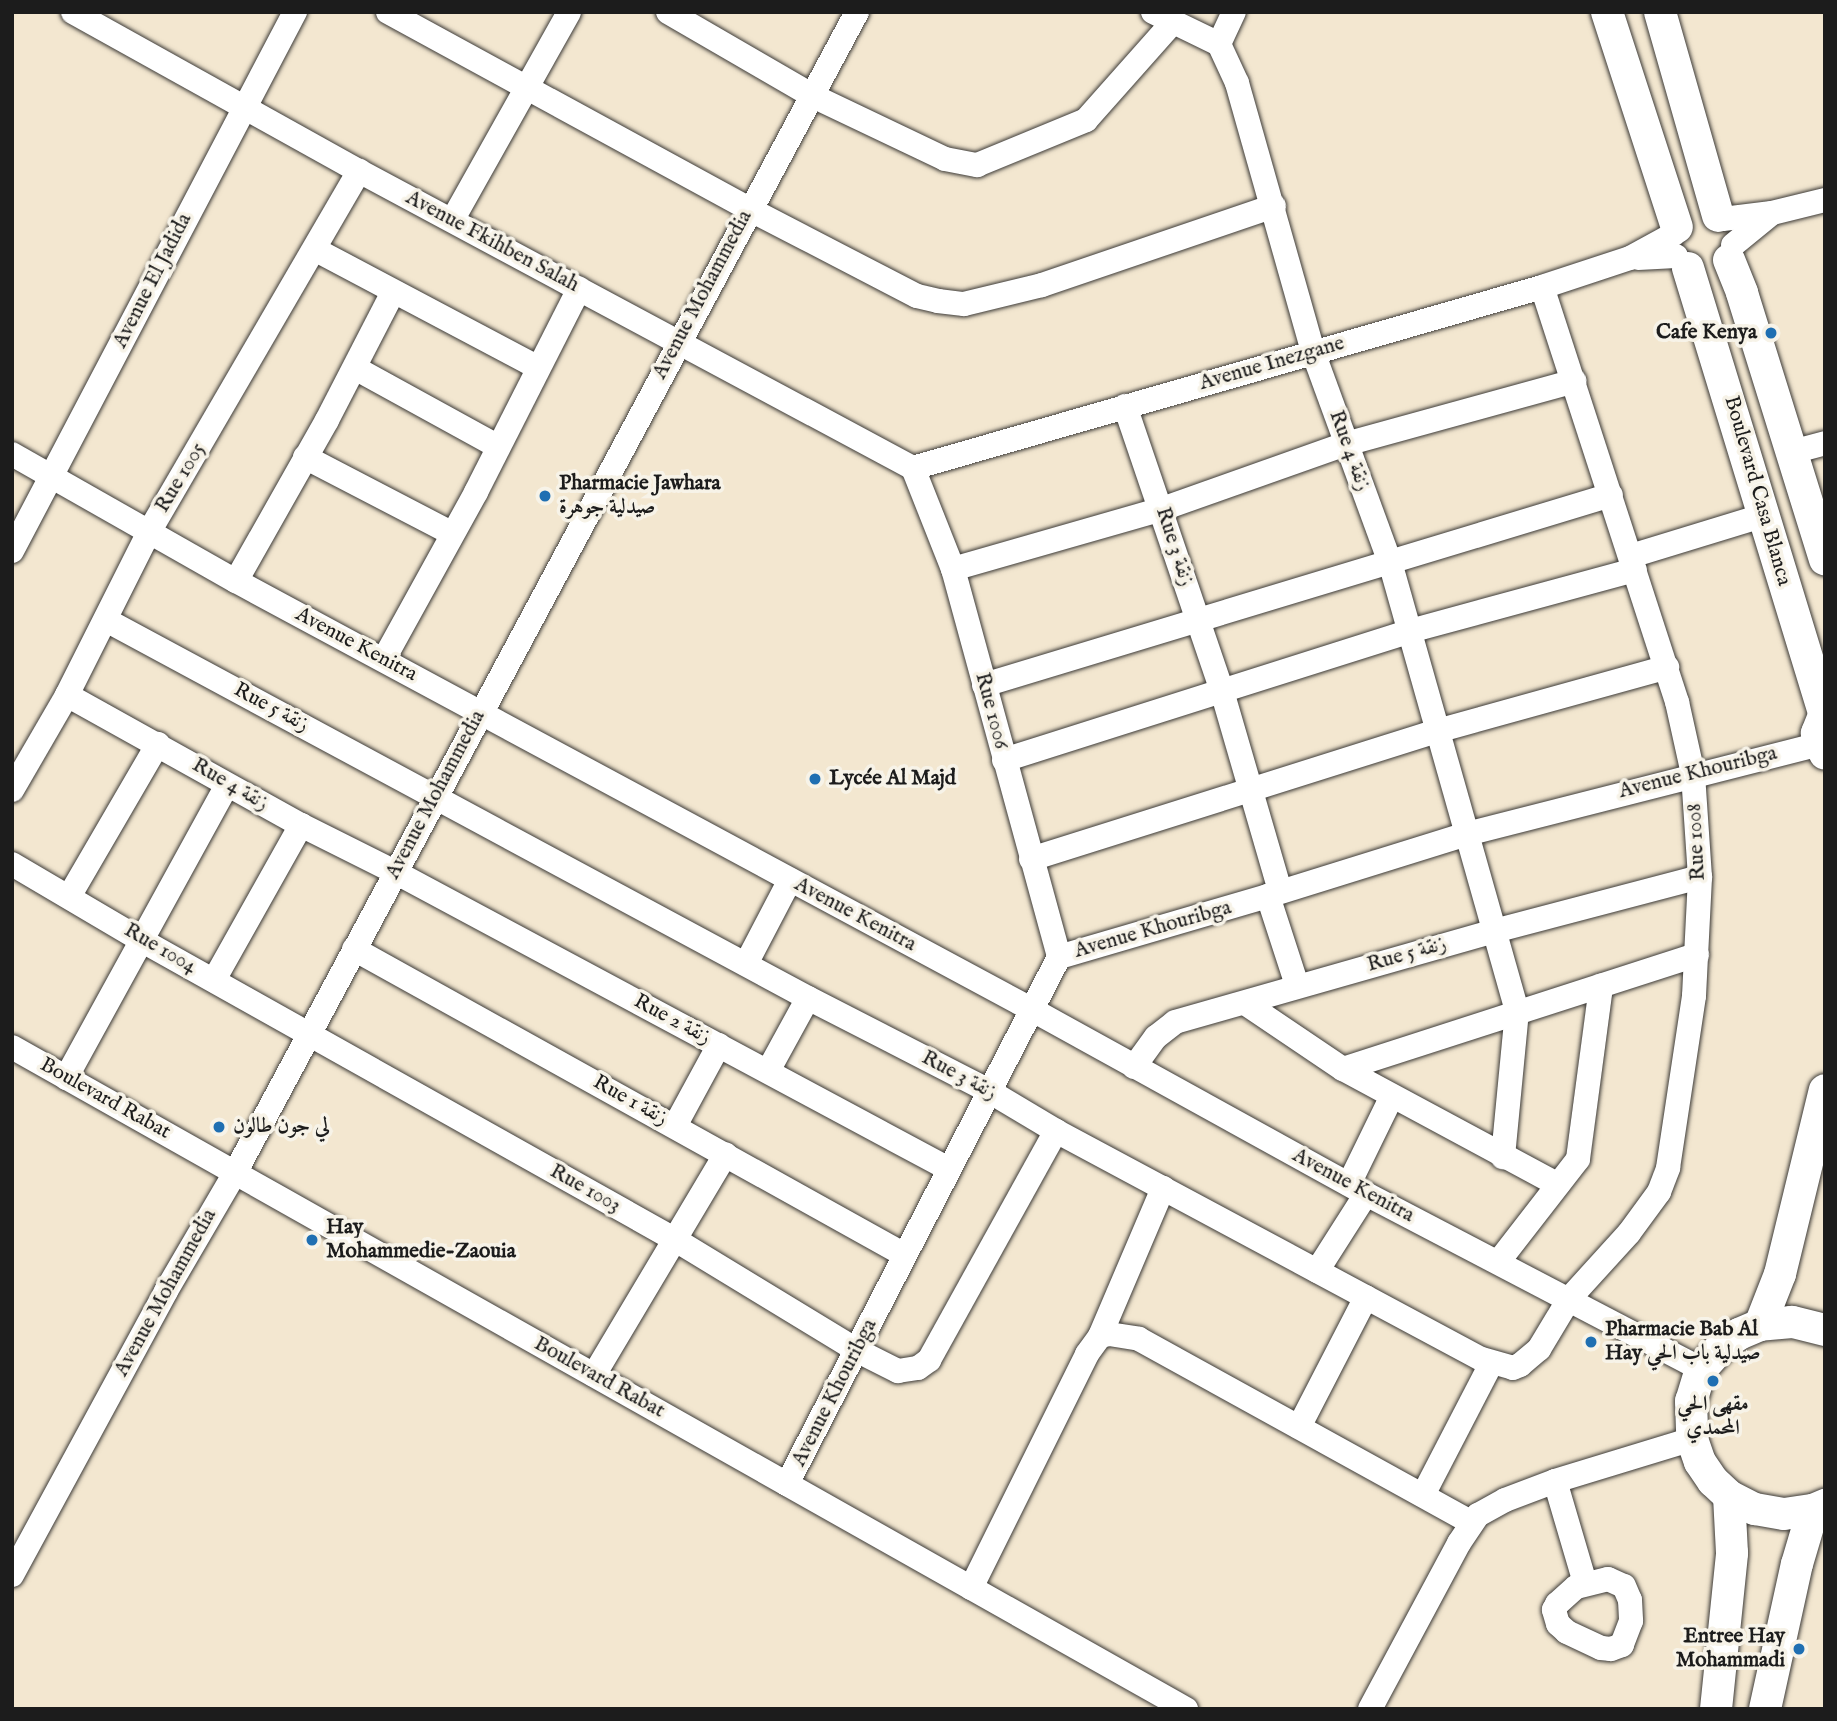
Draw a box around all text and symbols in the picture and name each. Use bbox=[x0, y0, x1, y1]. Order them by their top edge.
street label: Avenue Fkihben Salah bbox=[401, 186, 583, 298]
street label: Avenue Mohammedia bbox=[648, 206, 758, 384]
street label: Avenue El Jadida bbox=[108, 209, 198, 353]
place label: Cafe Kenya bbox=[1656, 320, 1757, 346]
marker: Cafe Kenya bbox=[1763, 325, 1779, 341]
street label: Avenue Inezgane bbox=[1197, 331, 1347, 397]
street label: Boulevard Casa Blanca bbox=[1718, 393, 1796, 589]
street label: Rue 4 زنقة bbox=[1323, 407, 1375, 495]
street label: Rue 1005 bbox=[150, 439, 212, 517]
place label: Pharmacie Jawhara صيدلية جوهرة bbox=[559, 471, 721, 521]
marker: Pharmacie Jawhara صيدلية جوهرة bbox=[537, 488, 553, 504]
street label: Rue 3 زنقة bbox=[1149, 504, 1199, 590]
street label: Avenue Kenitra bbox=[291, 602, 421, 688]
street label: Rue 1006 bbox=[969, 670, 1013, 752]
street label: Rue 5 زنقة bbox=[229, 678, 313, 738]
street label: Avenue Mohammedia bbox=[381, 706, 491, 884]
street label: Avenue Khouribga bbox=[1616, 741, 1780, 805]
street label: Rue 4 زنقة bbox=[187, 753, 273, 817]
place label: Lycée Al Majd bbox=[829, 766, 956, 792]
marker: Lycée Al Majd bbox=[807, 771, 823, 787]
street label: Rue 1008 bbox=[1682, 803, 1712, 881]
street label: Avenue Kenitra bbox=[790, 872, 920, 958]
street label: Avenue Khouribga bbox=[1072, 896, 1234, 964]
street label: Rue 1004 bbox=[119, 918, 201, 980]
street label: Rue 5 زنقة bbox=[1364, 932, 1450, 978]
street label: Rue 2 زنقة bbox=[629, 989, 715, 1051]
street label: Rue 3 زنقة bbox=[917, 1046, 1001, 1106]
street label: Boulevard Rabat bbox=[35, 1053, 175, 1145]
street label: Rue 1 زنقة bbox=[588, 1070, 672, 1132]
place label: لي جون طالون bbox=[233, 1114, 330, 1140]
marker: لي جون طالون bbox=[211, 1119, 227, 1135]
street label: Avenue Kenitra bbox=[1288, 1143, 1418, 1229]
street label: Rue 1003 bbox=[545, 1159, 625, 1219]
street label: Avenue Mohammedia bbox=[109, 1205, 223, 1381]
place label: Hay Mohammedie-Zaouia bbox=[326, 1215, 516, 1265]
marker: Hay Mohammedie-Zaouia bbox=[304, 1232, 320, 1248]
street label: Avenue Khouribga bbox=[787, 1315, 883, 1471]
place label: Pharmacie Bab Al Hay صيدلية باب الحي bbox=[1605, 1317, 1761, 1367]
street label: Boulevard Rabat bbox=[529, 1332, 669, 1424]
marker: Pharmacie Bab Al Hay صيدلية باب الحي bbox=[1583, 1334, 1599, 1350]
marker: مقهى الحي المحمدي bbox=[1705, 1373, 1721, 1389]
place label: مقهى الحي المحمدي bbox=[1677, 1392, 1749, 1442]
place label: Entree Hay Mohammadi bbox=[1676, 1624, 1785, 1674]
marker: Entree Hay Mohammadi bbox=[1791, 1641, 1807, 1657]

